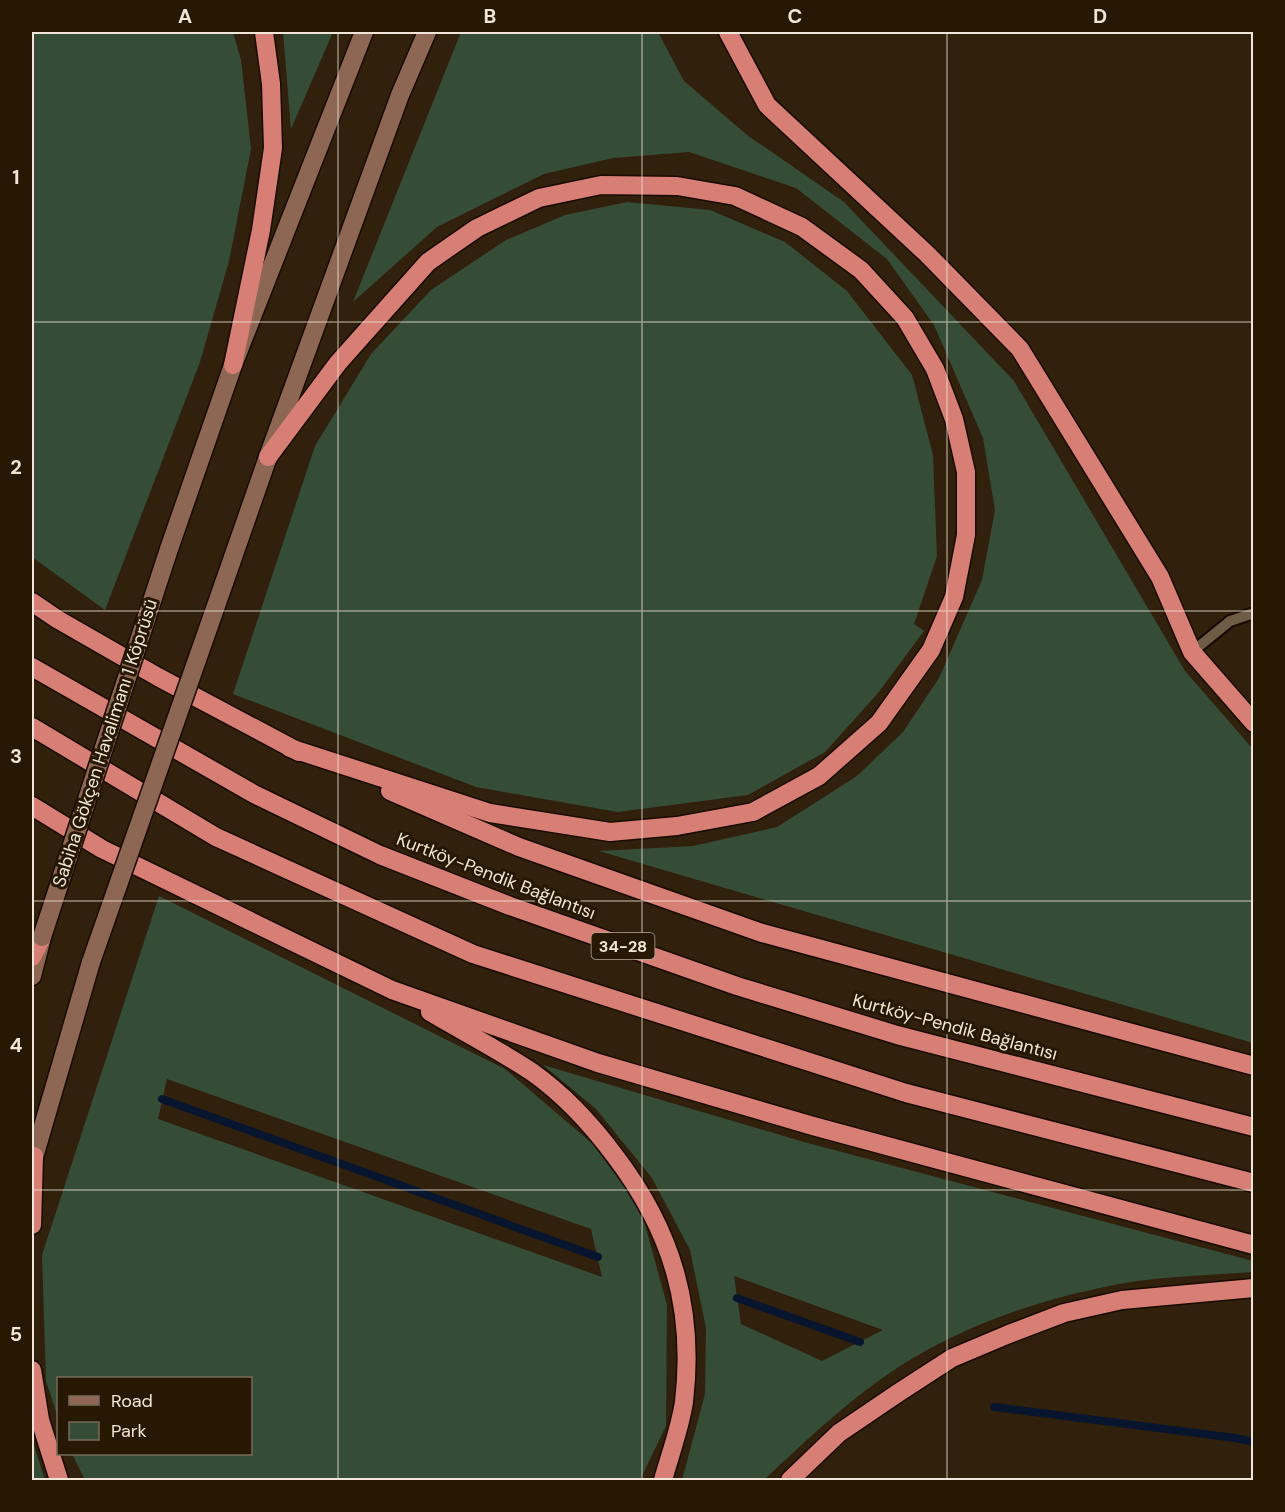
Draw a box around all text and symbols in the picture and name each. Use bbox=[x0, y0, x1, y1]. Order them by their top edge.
text: A bbox=[178, 3, 192, 29]
text: B bbox=[484, 3, 496, 29]
text: C bbox=[788, 3, 802, 29]
text: D bbox=[1093, 3, 1107, 29]
text: 1 bbox=[12, 164, 20, 190]
text: 2 bbox=[10, 454, 22, 480]
street label: Sabiha Gökçen Havalimanı 1 Köprüsü bbox=[47, 596, 163, 890]
text: 3 bbox=[10, 743, 22, 769]
street label: Kurtköy-Pendik Bağlantısı bbox=[393, 827, 599, 925]
road number: 34-28 bbox=[592, 933, 654, 959]
street label: Kurtköy-Pendik Bağlantısı bbox=[850, 988, 1060, 1066]
text: 4 bbox=[10, 1032, 23, 1058]
text: 5 bbox=[10, 1321, 22, 1347]
legend bbox=[57, 1377, 252, 1455]
text: Road bbox=[111, 1389, 153, 1413]
text: Park bbox=[111, 1419, 147, 1443]

